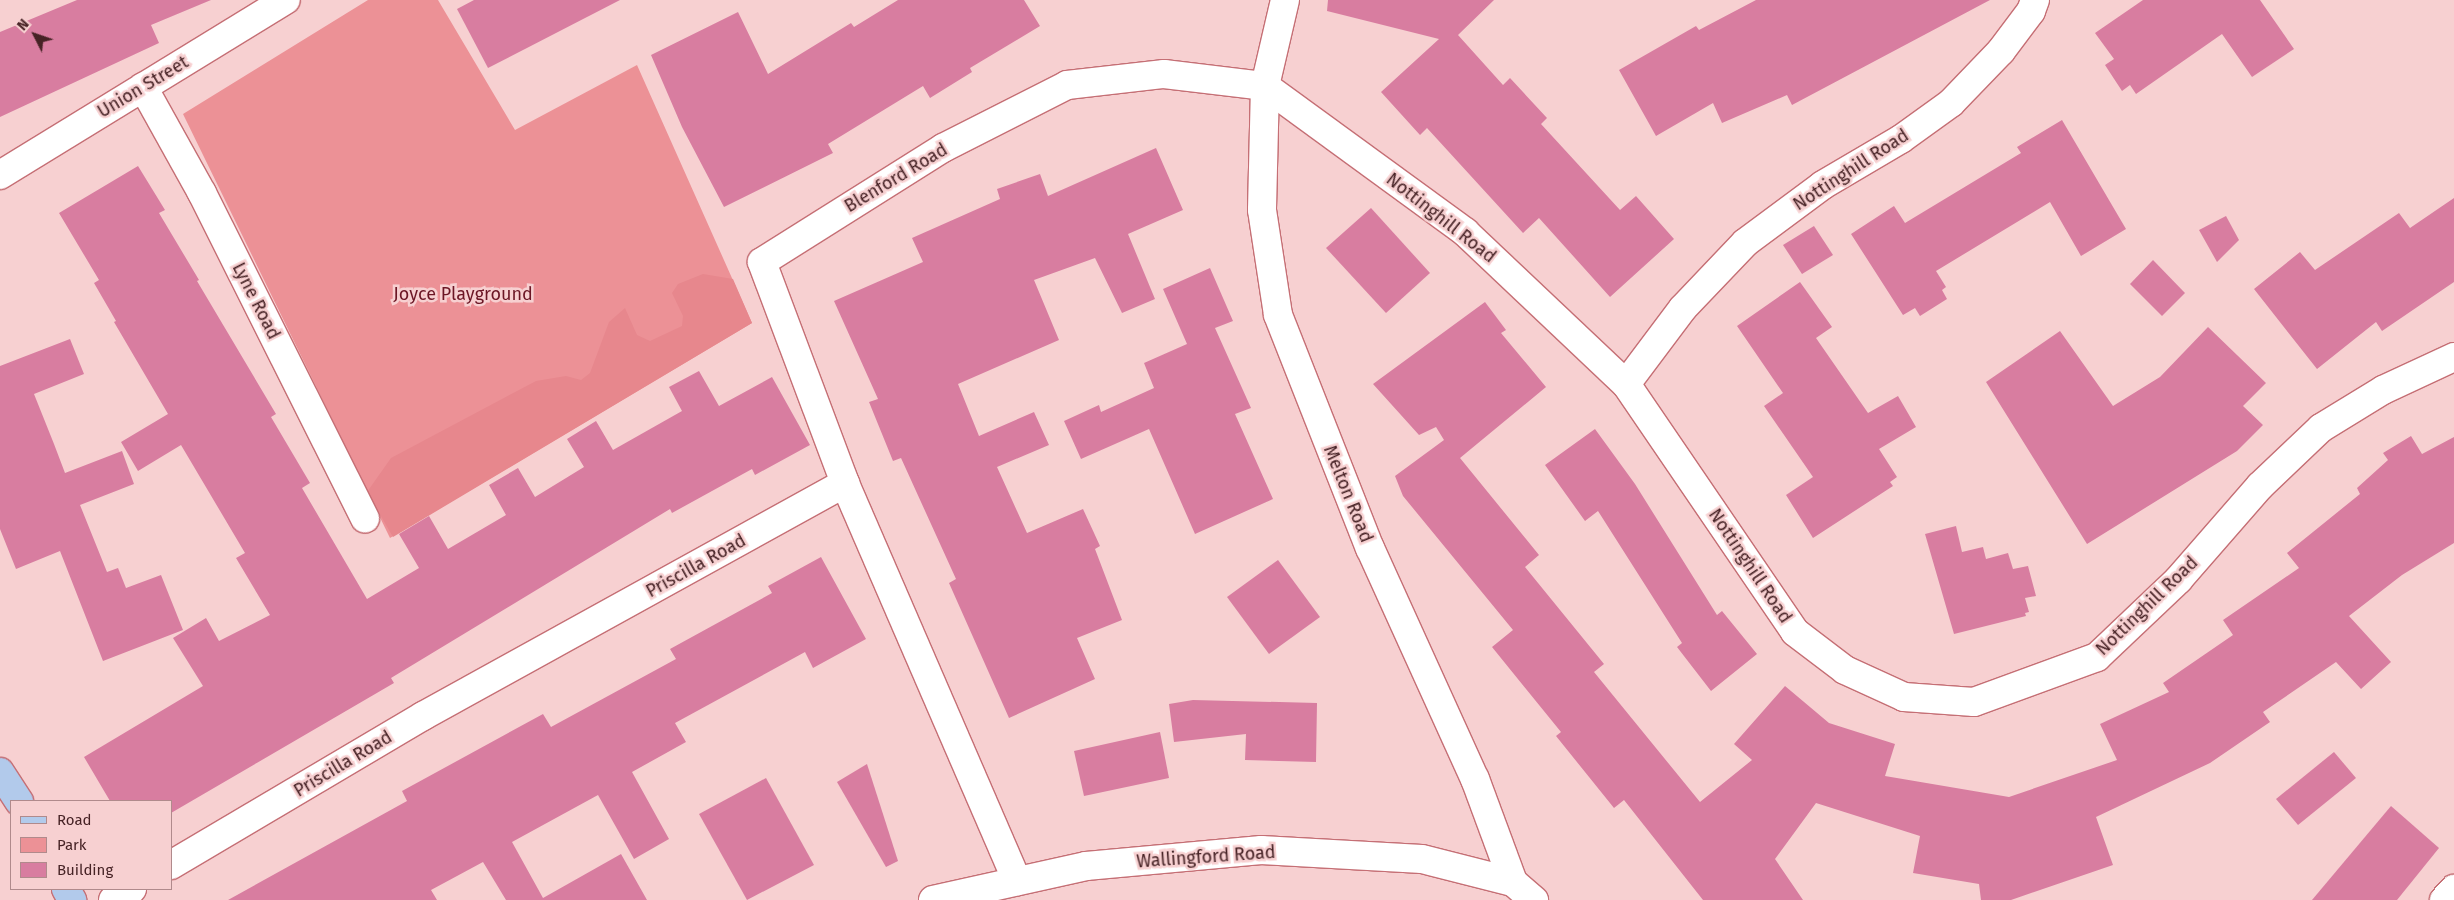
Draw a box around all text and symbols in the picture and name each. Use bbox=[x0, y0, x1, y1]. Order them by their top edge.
north arrow bbox=[10, 10, 60, 60]
text: N bbox=[14, 16, 33, 34]
street label: Union Street bbox=[94, 51, 192, 123]
street label: Nottinghill Road bbox=[1789, 125, 1913, 215]
street label: Blenford Road bbox=[841, 139, 951, 217]
street label: Nottinghill Road bbox=[1382, 168, 1500, 268]
street label: Lyne Road bbox=[227, 259, 285, 343]
park label: Joyce Playground bbox=[393, 283, 533, 305]
street label: Melton Road bbox=[1319, 442, 1377, 546]
street label: Nottinghill Road bbox=[1704, 505, 1796, 627]
street label: Priscilla Road bbox=[642, 530, 750, 602]
street label: Nottinghill Road bbox=[2092, 552, 2202, 660]
street label: Priscilla Road bbox=[290, 726, 396, 802]
legend bbox=[10, 800, 172, 890]
text: Road bbox=[57, 811, 92, 829]
text: Park bbox=[57, 836, 87, 854]
street label: Wallingford Road bbox=[1136, 841, 1276, 873]
text: Building bbox=[57, 861, 113, 879]

